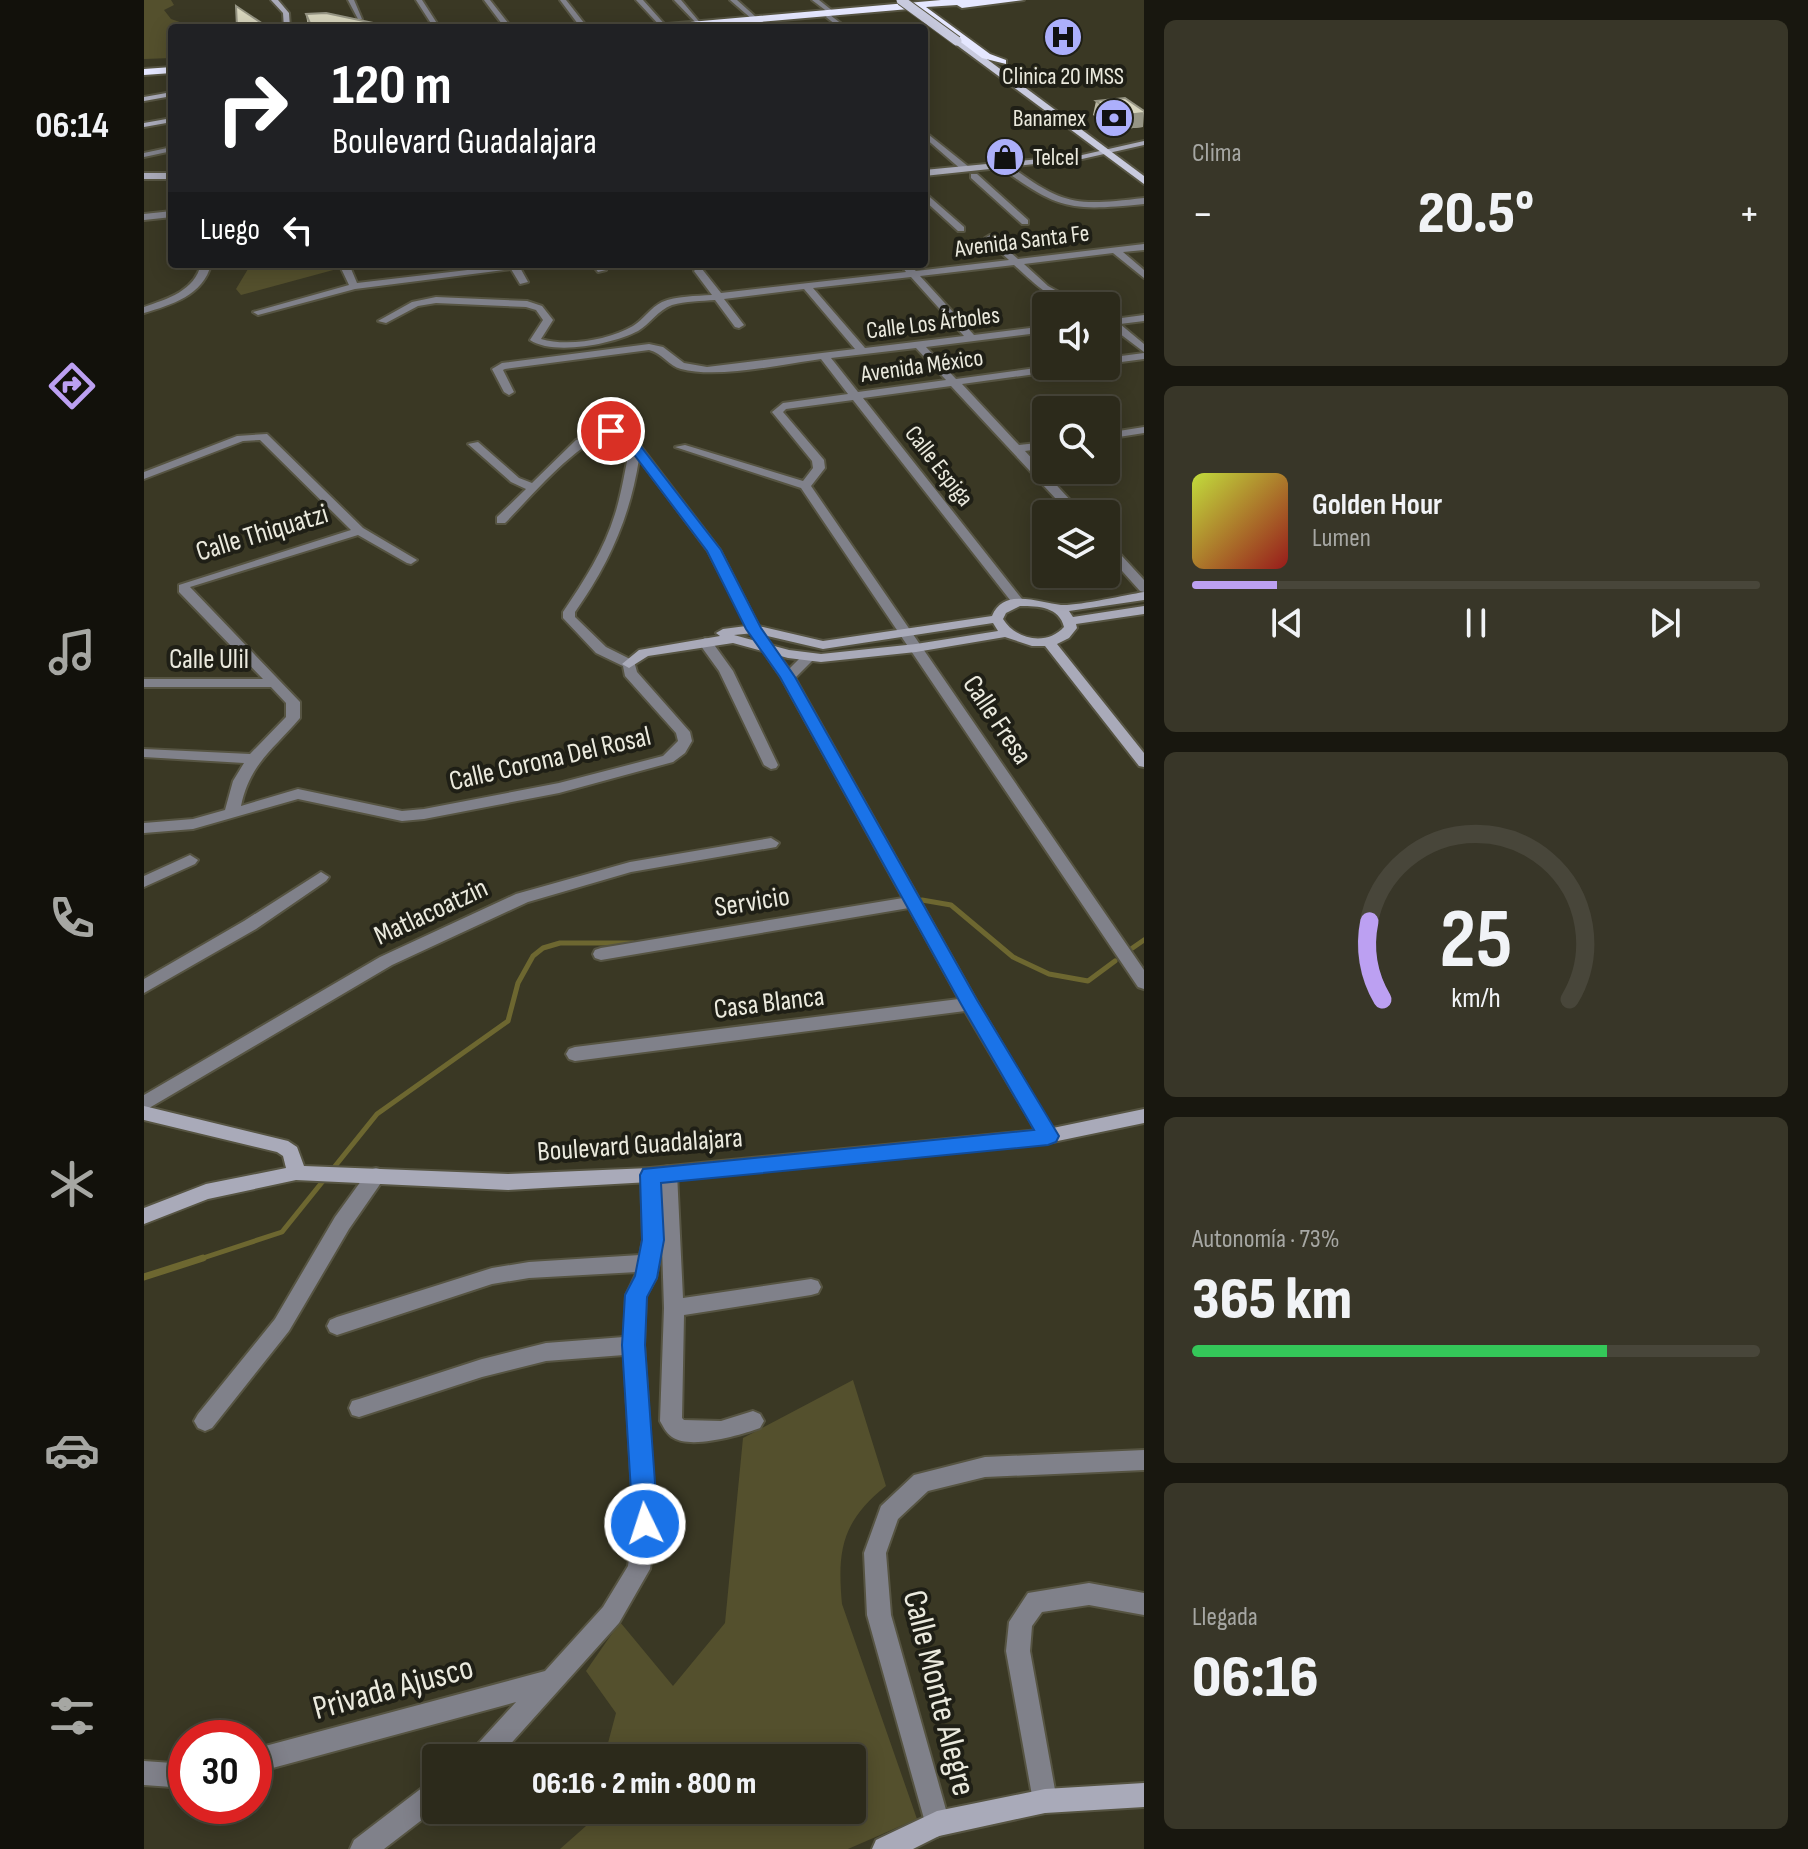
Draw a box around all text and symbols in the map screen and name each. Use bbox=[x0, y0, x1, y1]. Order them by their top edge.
hospital icon: Clinica 20 IMSS bbox=[1042, 16, 1084, 58]
text: 120 m bbox=[332, 53, 452, 120]
icon: right bbox=[200, 56, 304, 160]
place label: Clinica 20 IMSS bbox=[1002, 62, 1124, 91]
bank icon: Banamex bbox=[1093, 97, 1135, 139]
place label: Banamex bbox=[1013, 104, 1086, 133]
text: 06:14 bbox=[35, 105, 109, 148]
text: Boulevard Guadalajara bbox=[332, 121, 597, 164]
shop icon: Telcel bbox=[984, 136, 1026, 178]
text: Clima bbox=[1192, 138, 1242, 169]
place label: Telcel bbox=[1033, 143, 1079, 172]
text: 20.5° bbox=[1418, 178, 1534, 250]
text: − bbox=[1192, 188, 1214, 241]
text: + bbox=[1738, 188, 1760, 241]
icon: left bbox=[276, 208, 320, 252]
text: Luego bbox=[200, 212, 260, 248]
street label: Avenida Santa Fe bbox=[952, 218, 1091, 264]
map controls bbox=[1032, 292, 1120, 588]
button: sound bbox=[1032, 292, 1120, 380]
street label: Calle Los Árboles bbox=[865, 300, 1001, 346]
street label: Avenida México bbox=[858, 343, 985, 389]
icon: directions bbox=[44, 358, 100, 414]
button: search bbox=[1032, 396, 1120, 484]
pin bbox=[577, 397, 645, 465]
icon: arrive bbox=[589, 409, 633, 453]
street label: Calle Espiga bbox=[899, 420, 979, 512]
text: Golden Hour bbox=[1312, 487, 1442, 523]
street label: Calle Thiquatzi bbox=[192, 497, 332, 569]
button: layers bbox=[1032, 500, 1120, 588]
text: Lumen bbox=[1312, 523, 1371, 554]
icon: previous bbox=[1265, 601, 1309, 645]
icon: pause bbox=[1454, 601, 1498, 645]
icon: next bbox=[1643, 601, 1687, 645]
icon: music bbox=[44, 624, 100, 680]
street label: Calle Ulil bbox=[169, 643, 249, 676]
street label: Calle Fresa bbox=[955, 669, 1039, 771]
street label: Calle Corona Del Rosal bbox=[446, 720, 654, 798]
street label: Matlacoatzin bbox=[369, 871, 493, 953]
street label: Servicio bbox=[712, 880, 792, 924]
icon: phone bbox=[44, 890, 100, 946]
text: 25 bbox=[1440, 891, 1512, 991]
street label: Casa Blanca bbox=[712, 980, 826, 1026]
text: km/h bbox=[1451, 982, 1501, 1017]
street label: Boulevard Guadalajara bbox=[536, 1121, 744, 1169]
icon: climate bbox=[44, 1156, 100, 1212]
text: Autonomía · 73% bbox=[1192, 1224, 1340, 1255]
text: 365 km bbox=[1192, 1264, 1352, 1336]
icon: car bbox=[44, 1422, 100, 1478]
position arrow bbox=[603, 1482, 687, 1566]
street label: Calle Monte Alegre bbox=[894, 1586, 984, 1800]
text: Llegada bbox=[1192, 1602, 1258, 1633]
text: 06:16 bbox=[1192, 1642, 1319, 1714]
street label: Privada Ajusco bbox=[308, 1647, 478, 1729]
icon: filters bbox=[44, 1688, 100, 1744]
speed limit sign: 30 bbox=[168, 1720, 272, 1824]
text: 06:16 · 2 min · 800 m bbox=[532, 1766, 756, 1802]

